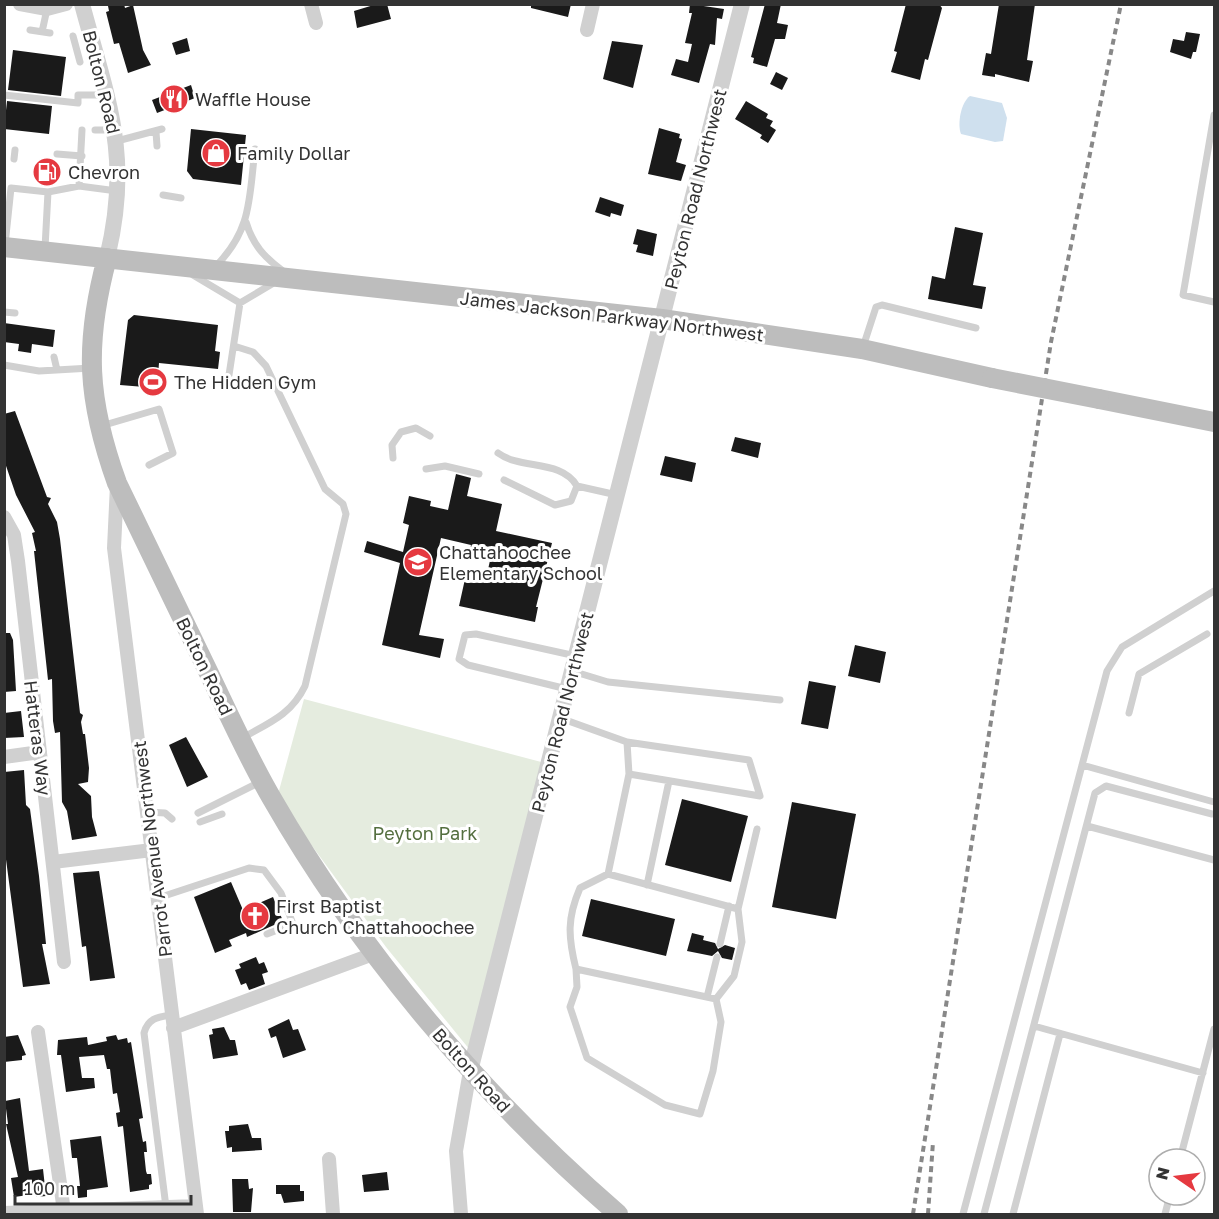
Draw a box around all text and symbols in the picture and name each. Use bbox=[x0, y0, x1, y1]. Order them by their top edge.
street label: Bolton Road bbox=[79, 28, 125, 136]
restaurant icon: Waffle House bbox=[158, 83, 190, 115]
street label: Peyton Road Northwest bbox=[659, 86, 731, 292]
place label: Waffle House bbox=[195, 88, 311, 110]
shop icon: Family Dollar bbox=[200, 137, 232, 169]
place label: Family Dollar bbox=[237, 142, 350, 164]
fuel station icon: Chevron bbox=[31, 156, 63, 188]
place label: Chevron bbox=[68, 161, 140, 183]
street label: James Jackson Parkway Northwest bbox=[459, 286, 765, 346]
sports icon: The Hidden Gym bbox=[137, 366, 169, 398]
place label: The Hidden Gym bbox=[174, 371, 317, 393]
place label: Chattahoochee Elementary School bbox=[439, 541, 603, 584]
school or university icon: Chattahoochee Elementary School bbox=[402, 546, 434, 578]
street label: Peyton Road Northwest bbox=[526, 609, 598, 815]
street label: Bolton Road bbox=[172, 614, 238, 718]
street label: Hatteras Way bbox=[20, 679, 56, 797]
street label: Parrot Avenue Northwest bbox=[128, 740, 176, 958]
park label: Peyton Park bbox=[373, 822, 477, 844]
place label: First Baptist Church Chattahoochee bbox=[276, 895, 475, 938]
church icon: First Baptist Church Chattahoochee bbox=[239, 900, 271, 932]
street label: Bolton Road bbox=[428, 1023, 516, 1117]
north arrow bbox=[1147, 1147, 1207, 1207]
text: N bbox=[1151, 1165, 1174, 1182]
scale bar bbox=[15, 1168, 190, 1206]
text: 100 m bbox=[24, 1177, 75, 1199]

